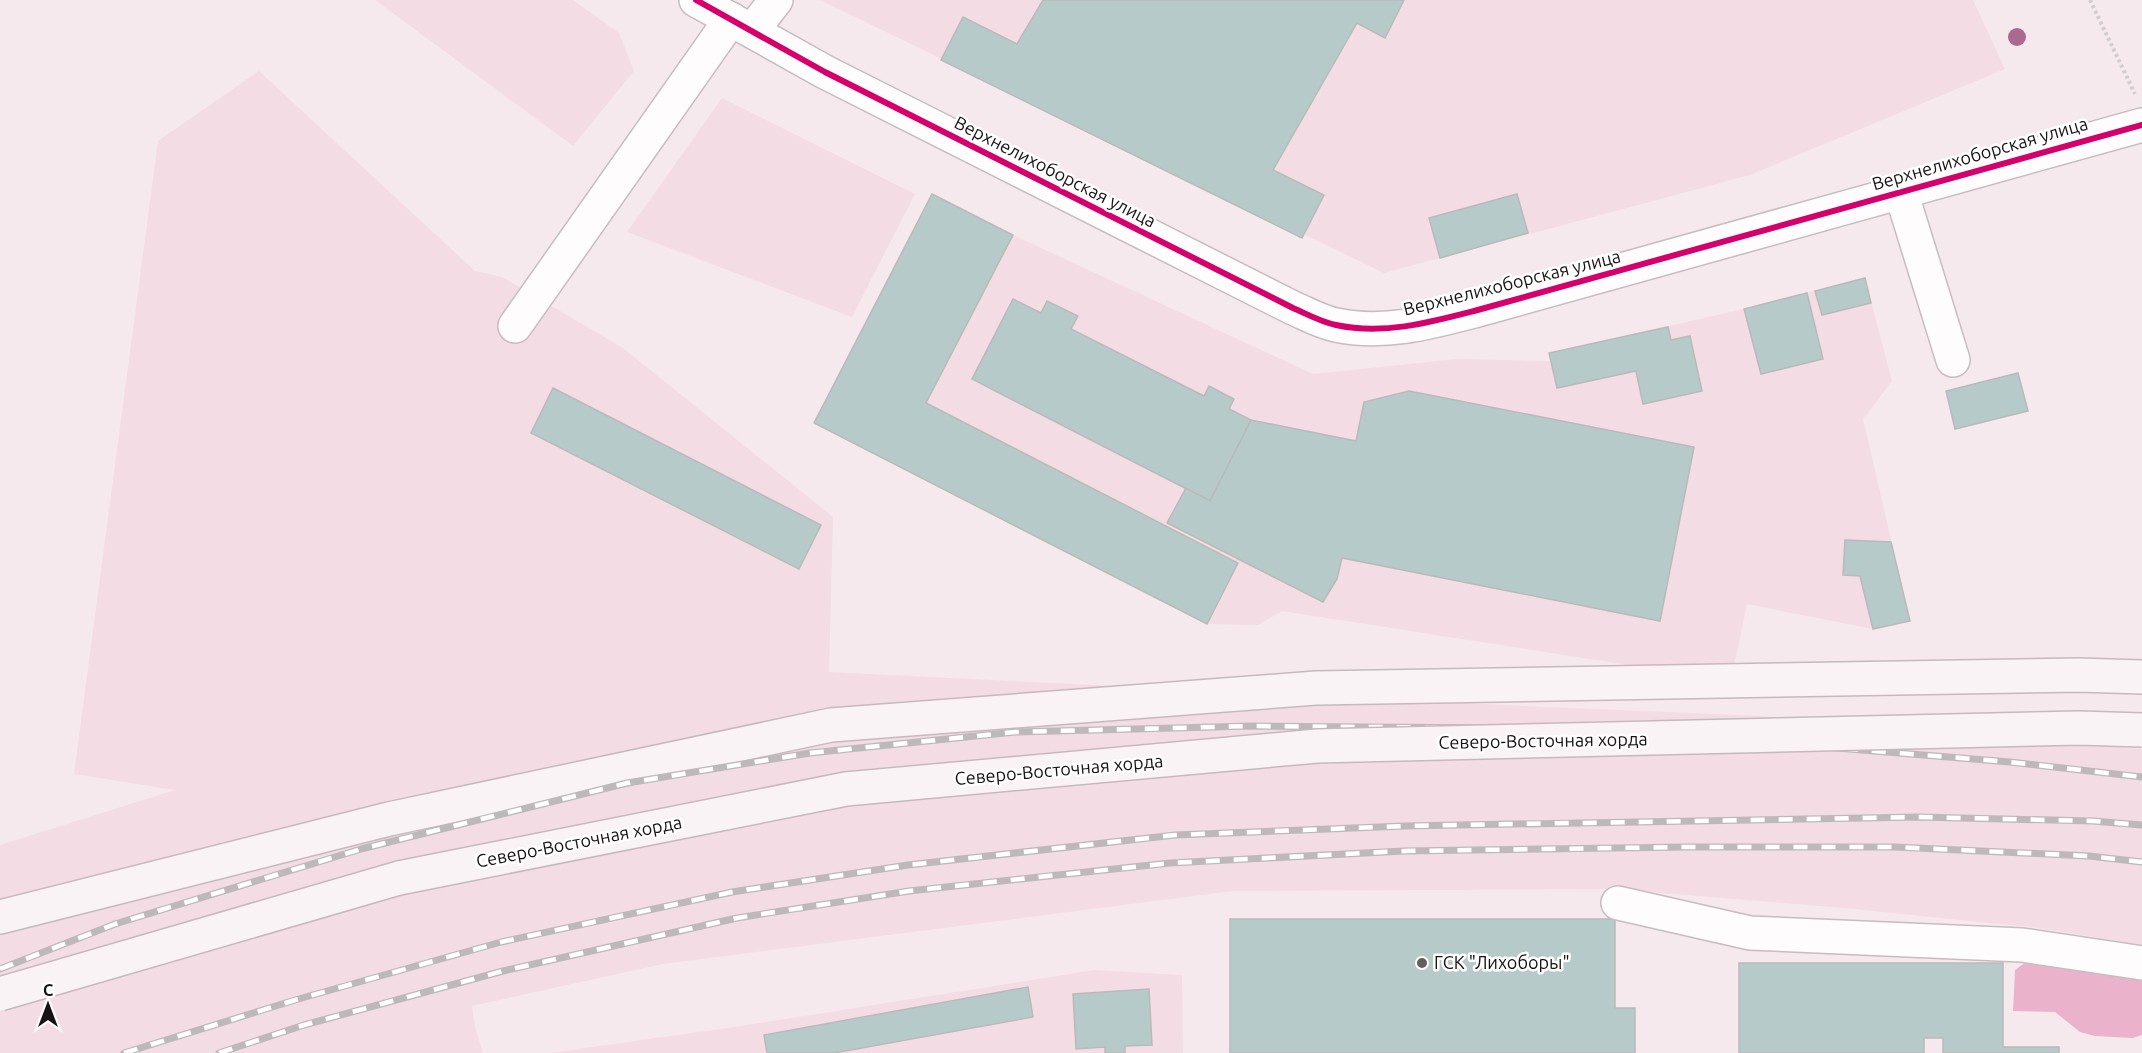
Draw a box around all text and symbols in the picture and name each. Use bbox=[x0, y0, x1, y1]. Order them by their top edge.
street label: Верхнелихоборская улица bbox=[951, 111, 1160, 231]
street label: Верхнелихоборская улица bbox=[1870, 113, 2090, 193]
street label: Верхнелихоборская улица bbox=[1401, 245, 1623, 319]
street label: Северо-Восточная хорда bbox=[1438, 728, 1648, 752]
street label: Северо-Восточная хорда bbox=[954, 750, 1164, 788]
street label: Северо-Восточная хорда bbox=[474, 811, 683, 871]
place label: ГСК "Лихоборы" bbox=[1434, 952, 1570, 972]
marker: ГСК "Лихоборы" bbox=[1415, 956, 1429, 970]
north arrow bbox=[18, 975, 78, 1035]
text: С bbox=[43, 981, 53, 999]

